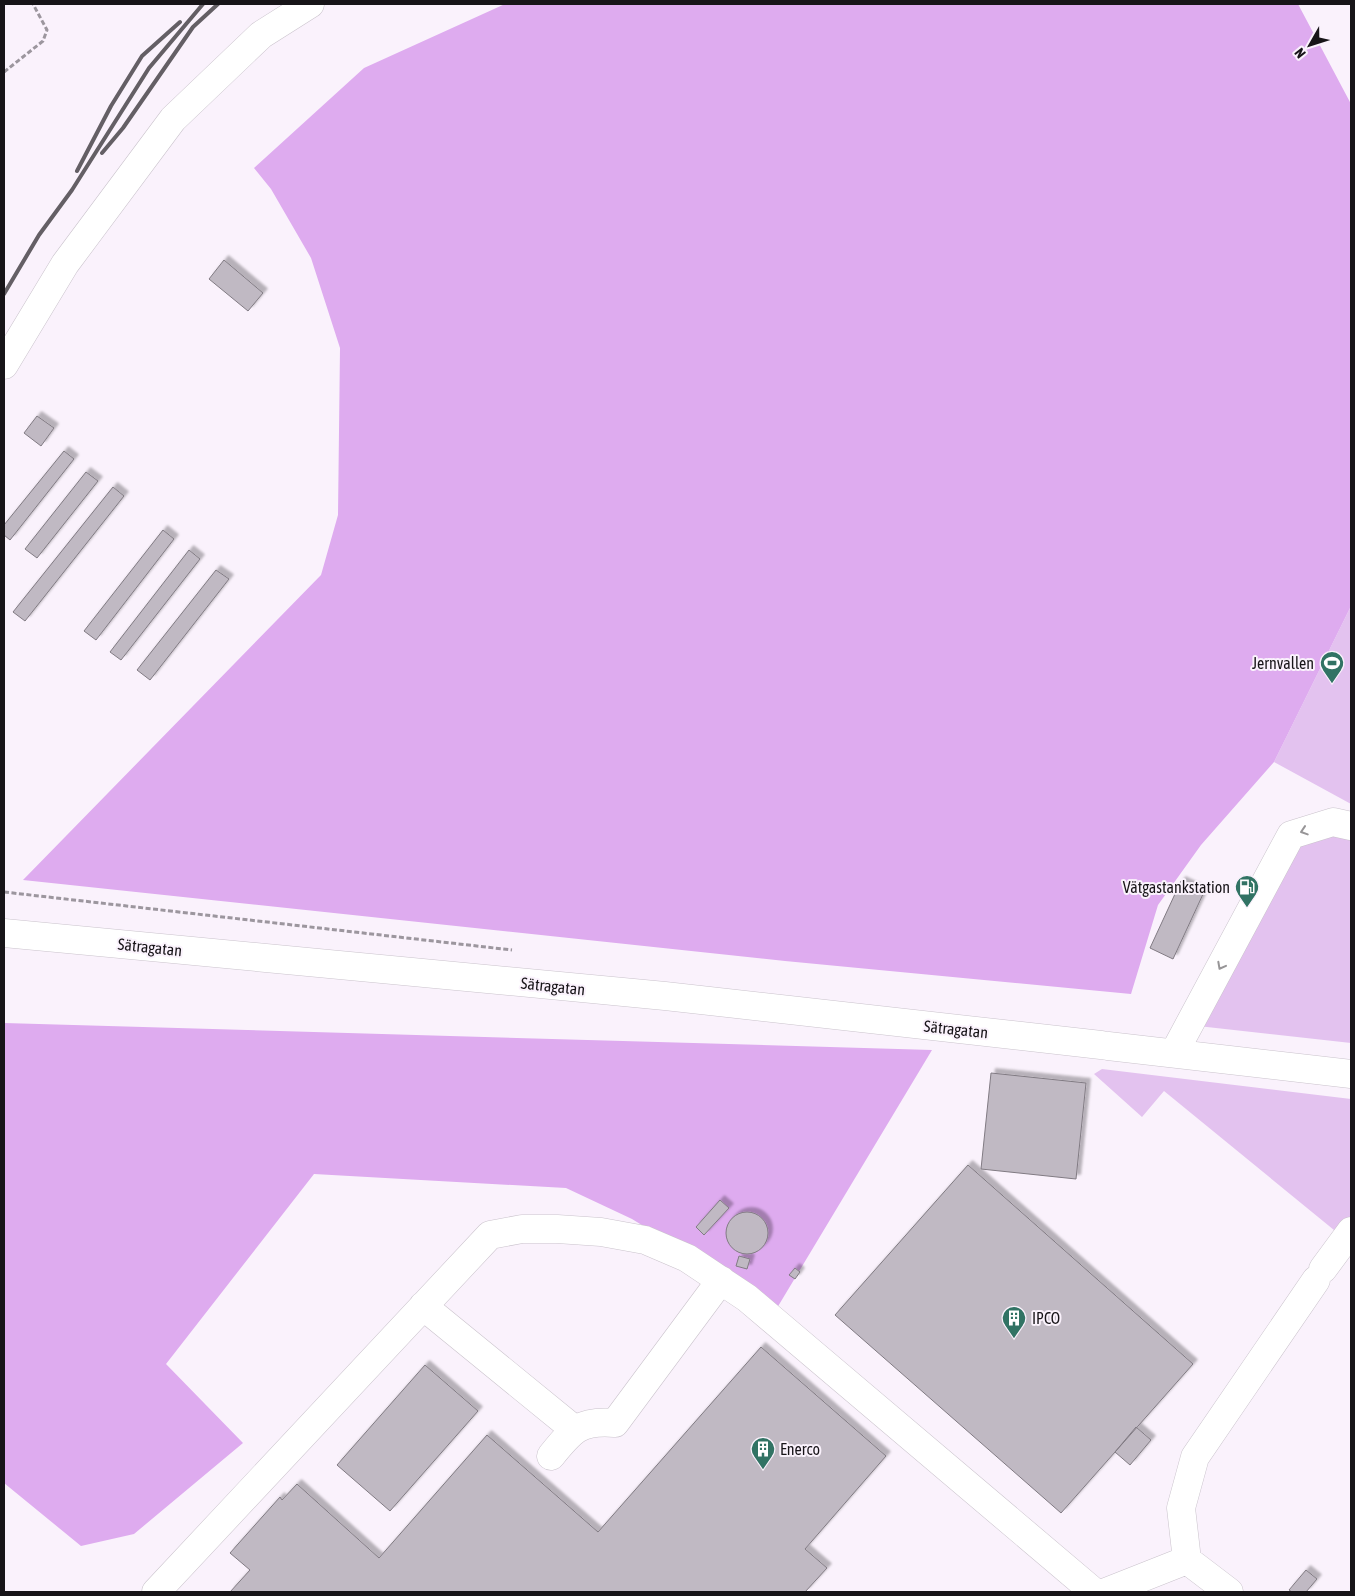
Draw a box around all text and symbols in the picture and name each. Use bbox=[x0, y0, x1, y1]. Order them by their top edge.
north arrow bbox=[1285, 20, 1335, 70]
text: N bbox=[1291, 45, 1309, 61]
sports icon: Jernvallen bbox=[1319, 650, 1345, 684]
place label: Jernvallen bbox=[1252, 654, 1314, 672]
one-way arrow bbox=[1301, 825, 1309, 835]
fuel station icon: Vätgastankstation bbox=[1234, 874, 1260, 908]
place label: Vätgastankstation bbox=[1123, 878, 1230, 897]
street label: Sätragatan bbox=[117, 935, 183, 960]
one-way arrow bbox=[1217, 961, 1227, 970]
street label: Sätragatan bbox=[520, 974, 586, 999]
street label: Sätragatan bbox=[923, 1017, 989, 1042]
building icon: IPCO bbox=[1001, 1305, 1027, 1339]
place label: IPCO bbox=[1032, 1309, 1060, 1327]
building icon: Enerco bbox=[750, 1436, 776, 1470]
place label: Enerco bbox=[780, 1440, 820, 1458]

